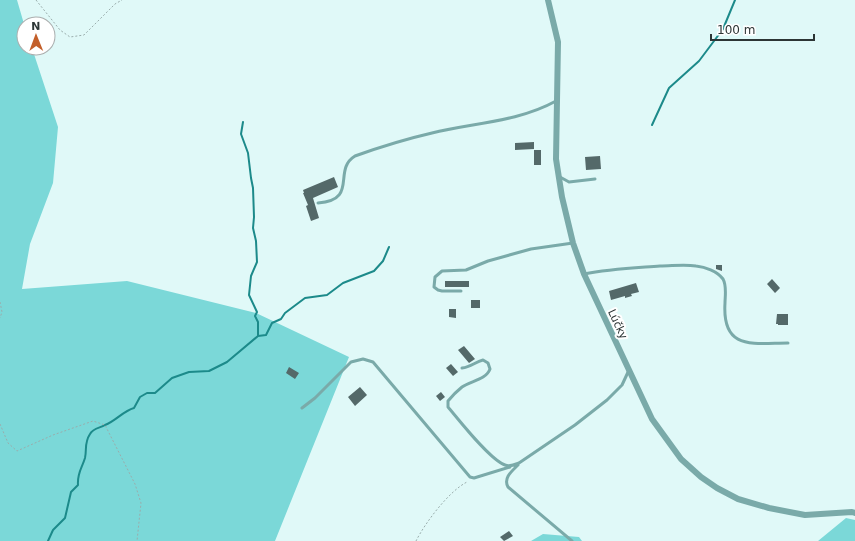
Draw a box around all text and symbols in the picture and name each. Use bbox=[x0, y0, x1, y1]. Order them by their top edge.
north arrow bbox=[16, 16, 56, 56]
scale bar bbox=[711, 16, 814, 42]
text: N bbox=[31, 20, 41, 33]
text: 100 m bbox=[717, 23, 755, 37]
street label: Lúčky bbox=[605, 307, 630, 342]

